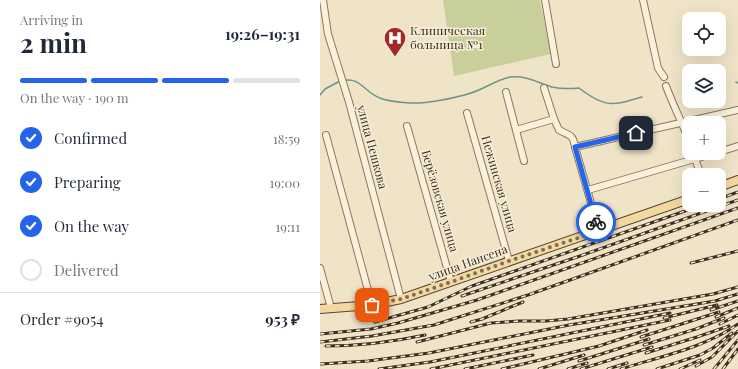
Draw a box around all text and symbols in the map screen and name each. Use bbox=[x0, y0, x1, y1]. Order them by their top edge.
text: Arriving in bbox=[20, 11, 83, 28]
map controls bbox=[682, 12, 726, 212]
button: locate bbox=[682, 12, 726, 56]
place label: Клиническая больница №1 bbox=[410, 22, 486, 52]
text: 19:26–19:31 bbox=[225, 24, 300, 44]
text: 2 min bbox=[20, 25, 87, 60]
hospital icon: Клиническая больница №1 bbox=[382, 25, 408, 58]
button: layers bbox=[682, 64, 726, 108]
text: On the way · 190 m bbox=[20, 89, 129, 106]
street label: улица Пешкова bbox=[354, 102, 392, 190]
pin bbox=[619, 116, 653, 150]
button: + bbox=[682, 116, 726, 160]
icon: home bbox=[625, 122, 647, 144]
icon: check bbox=[20, 127, 42, 149]
text: Confirmed bbox=[54, 128, 127, 148]
text: 18:59 bbox=[273, 130, 300, 147]
street label: Нежинская улица bbox=[478, 133, 521, 234]
street label: Берёзовская улица bbox=[419, 148, 463, 254]
button: − bbox=[682, 168, 726, 212]
icon: check bbox=[20, 171, 42, 193]
text: Preparing bbox=[54, 172, 121, 192]
text: 19:00 bbox=[270, 174, 300, 191]
courier bbox=[576, 202, 616, 242]
icon: bike bbox=[585, 211, 607, 233]
icon: check bbox=[20, 215, 42, 237]
text: On the way bbox=[54, 216, 129, 236]
text: 19:11 bbox=[275, 218, 300, 235]
street label: улица Нансена bbox=[425, 240, 509, 284]
text: Delivered bbox=[54, 260, 119, 280]
pin bbox=[355, 288, 389, 322]
icon: bag bbox=[361, 294, 383, 316]
text: Order #9054 bbox=[20, 309, 104, 329]
text: 953 ₽ bbox=[265, 309, 300, 329]

